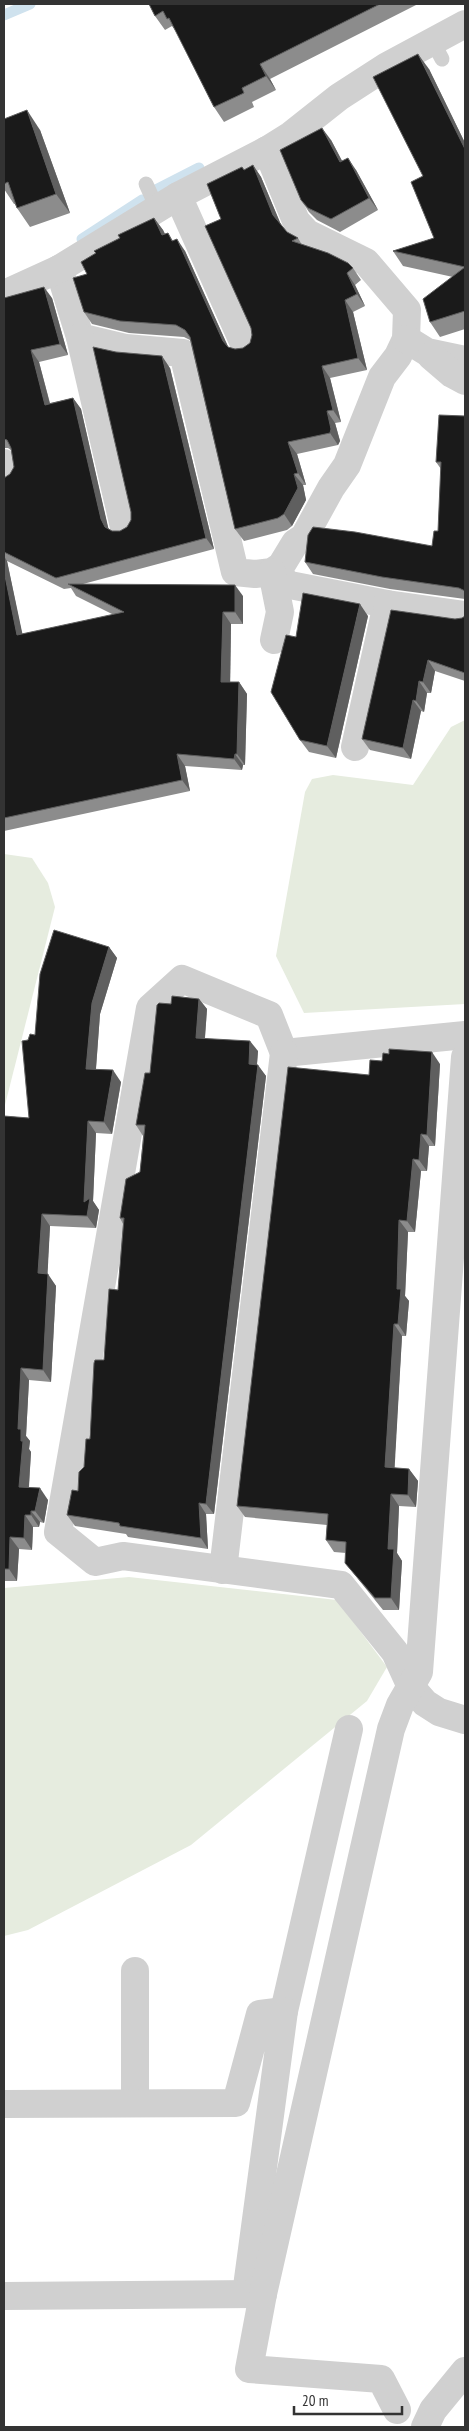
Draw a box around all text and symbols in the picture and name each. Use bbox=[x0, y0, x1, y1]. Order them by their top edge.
scale bar bbox=[294, 2384, 402, 2416]
text: 20 m bbox=[302, 2391, 328, 2410]

